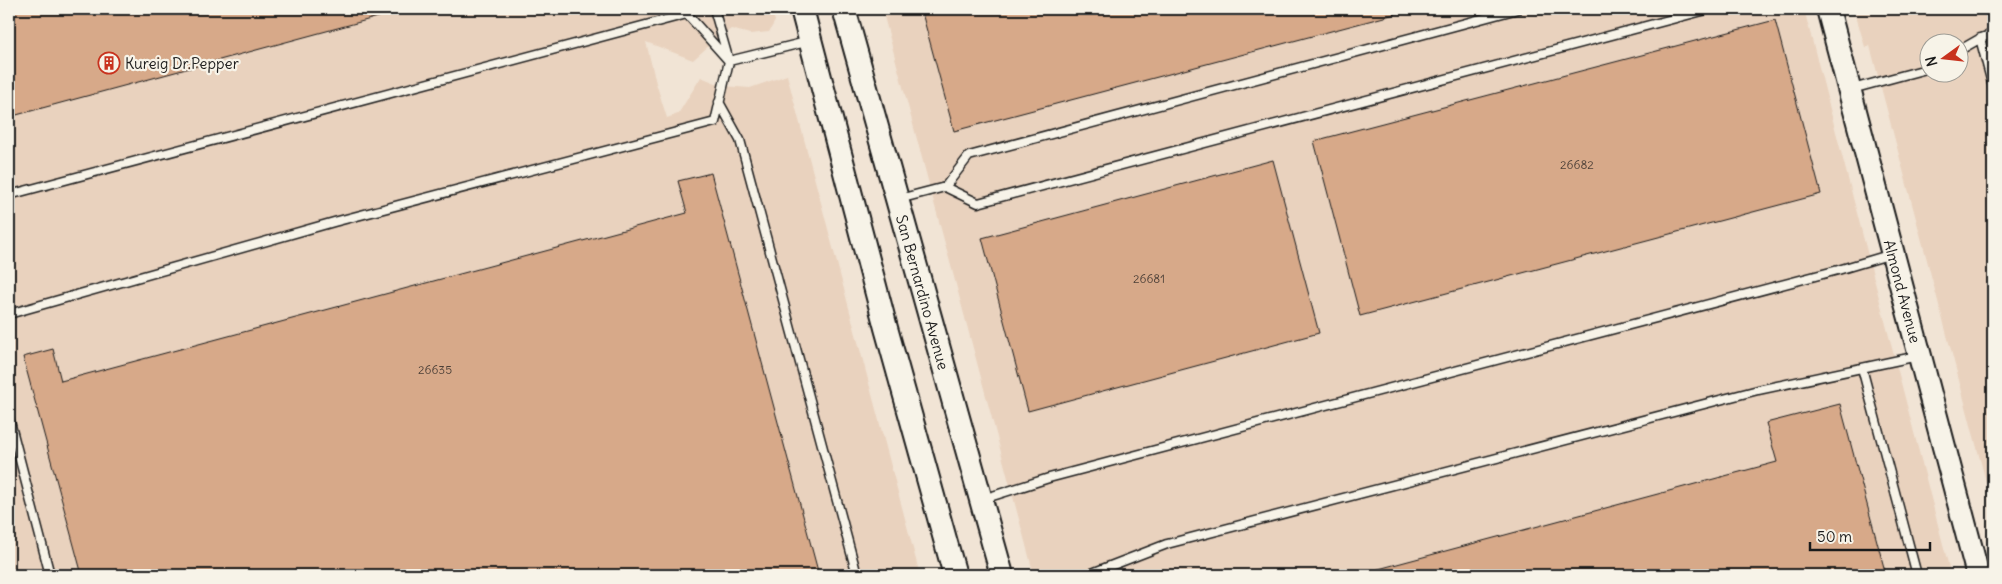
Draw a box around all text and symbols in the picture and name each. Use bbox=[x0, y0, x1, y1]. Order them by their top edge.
north arrow bbox=[1920, 32, 1970, 82]
building icon: Kureig Dr.Pepper bbox=[97, 51, 121, 75]
place label: Kureig Dr.Pepper bbox=[125, 54, 239, 73]
text: N bbox=[1921, 54, 1941, 68]
house number: 26682 bbox=[1560, 157, 1594, 172]
street label: San Bernardino Avenue bbox=[892, 213, 954, 372]
street label: Almond Avenue bbox=[1880, 238, 1926, 345]
house number: 26681 bbox=[1133, 271, 1165, 286]
house number: 26635 bbox=[418, 362, 452, 377]
scale bar bbox=[1810, 519, 1930, 551]
text: 50 m bbox=[1817, 527, 1852, 546]

